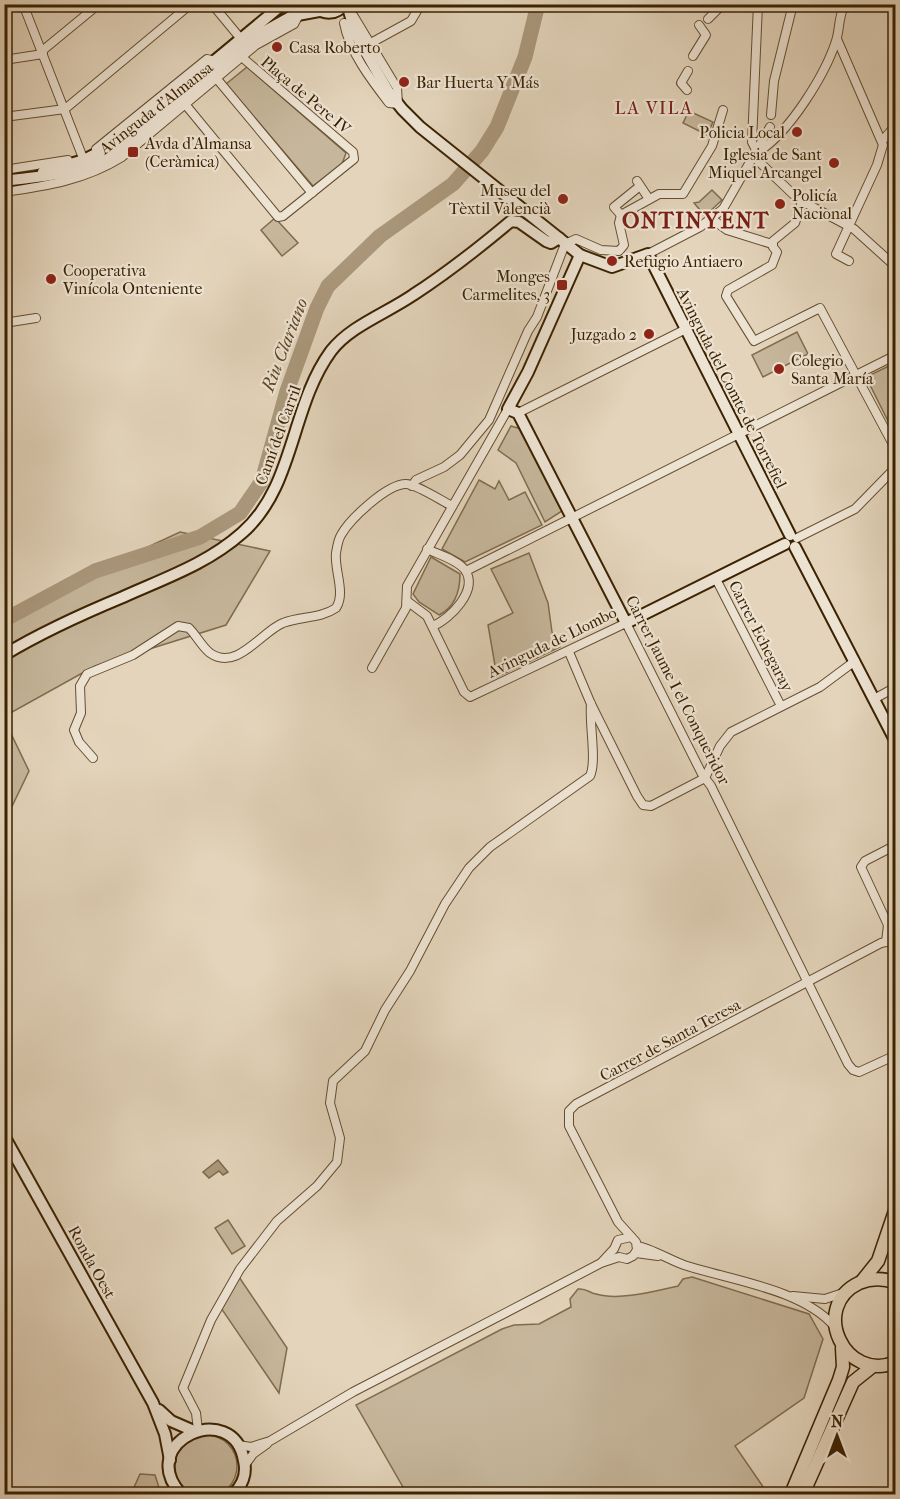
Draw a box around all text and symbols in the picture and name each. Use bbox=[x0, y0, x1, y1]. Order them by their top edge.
place label: Casa Roberto bbox=[289, 38, 380, 57]
marker: Casa Roberto bbox=[270, 40, 284, 54]
street label: Plaça de Pere IV bbox=[257, 52, 355, 138]
street label: Avinguda d'Almansa bbox=[95, 57, 217, 159]
place label: Bar Huerta Y Más bbox=[416, 73, 539, 92]
marker: Bar Huerta Y Más bbox=[397, 75, 411, 89]
district label: LA VILA bbox=[615, 98, 693, 119]
place label: Policia Local bbox=[699, 123, 786, 142]
marker: Policia Local bbox=[790, 125, 804, 139]
place label: Avda d'Almansa (Ceràmica) bbox=[144, 134, 252, 171]
marker: Avda d'Almansa (Ceràmica) bbox=[126, 145, 140, 159]
place label: Iglesia de Sant Miquel Arcangel bbox=[708, 145, 823, 182]
marker: Iglesia de Sant Miquel Arcangel bbox=[827, 156, 841, 170]
place label: Museu del Tèxtil Valencià bbox=[449, 181, 552, 218]
place label: Policía Nacional bbox=[792, 186, 853, 223]
marker: Museu del Tèxtil Valencià bbox=[556, 192, 570, 206]
marker: Policía Nacional bbox=[773, 197, 787, 211]
district label: ONTINYENT bbox=[622, 208, 770, 234]
place label: Refugio Antiaero bbox=[624, 252, 743, 271]
marker: Refugio Antiaero bbox=[605, 254, 619, 268]
place label: Cooperativa Vinícola Onteniente bbox=[62, 261, 202, 298]
place label: Monges Carmelites, 3 bbox=[462, 267, 550, 304]
marker: Cooperativa Vinícola Onteniente bbox=[44, 272, 58, 286]
marker: Monges Carmelites, 3 bbox=[555, 278, 569, 292]
street label: Avinguda del Comte de Torrefiel bbox=[672, 284, 791, 492]
water label: Riu Clariano bbox=[257, 295, 312, 396]
place label: Juzgado 2 bbox=[569, 325, 637, 344]
marker: Juzgado 2 bbox=[642, 327, 656, 341]
place label: Colegio Santa María bbox=[791, 351, 874, 388]
marker: Colegio Santa María bbox=[772, 362, 786, 376]
street label: Camí del Carril bbox=[251, 382, 305, 488]
street label: Carrer Echegaray bbox=[725, 577, 797, 695]
street label: Carrer Jaume I el Conqueridor bbox=[622, 592, 734, 788]
street label: Avinguda de Llombo bbox=[483, 603, 620, 682]
street label: Carrer de Santa Teresa bbox=[596, 995, 744, 1085]
street label: Ronda Oest bbox=[64, 1222, 120, 1302]
north arrow bbox=[807, 1406, 867, 1466]
text: N bbox=[831, 1412, 844, 1431]

